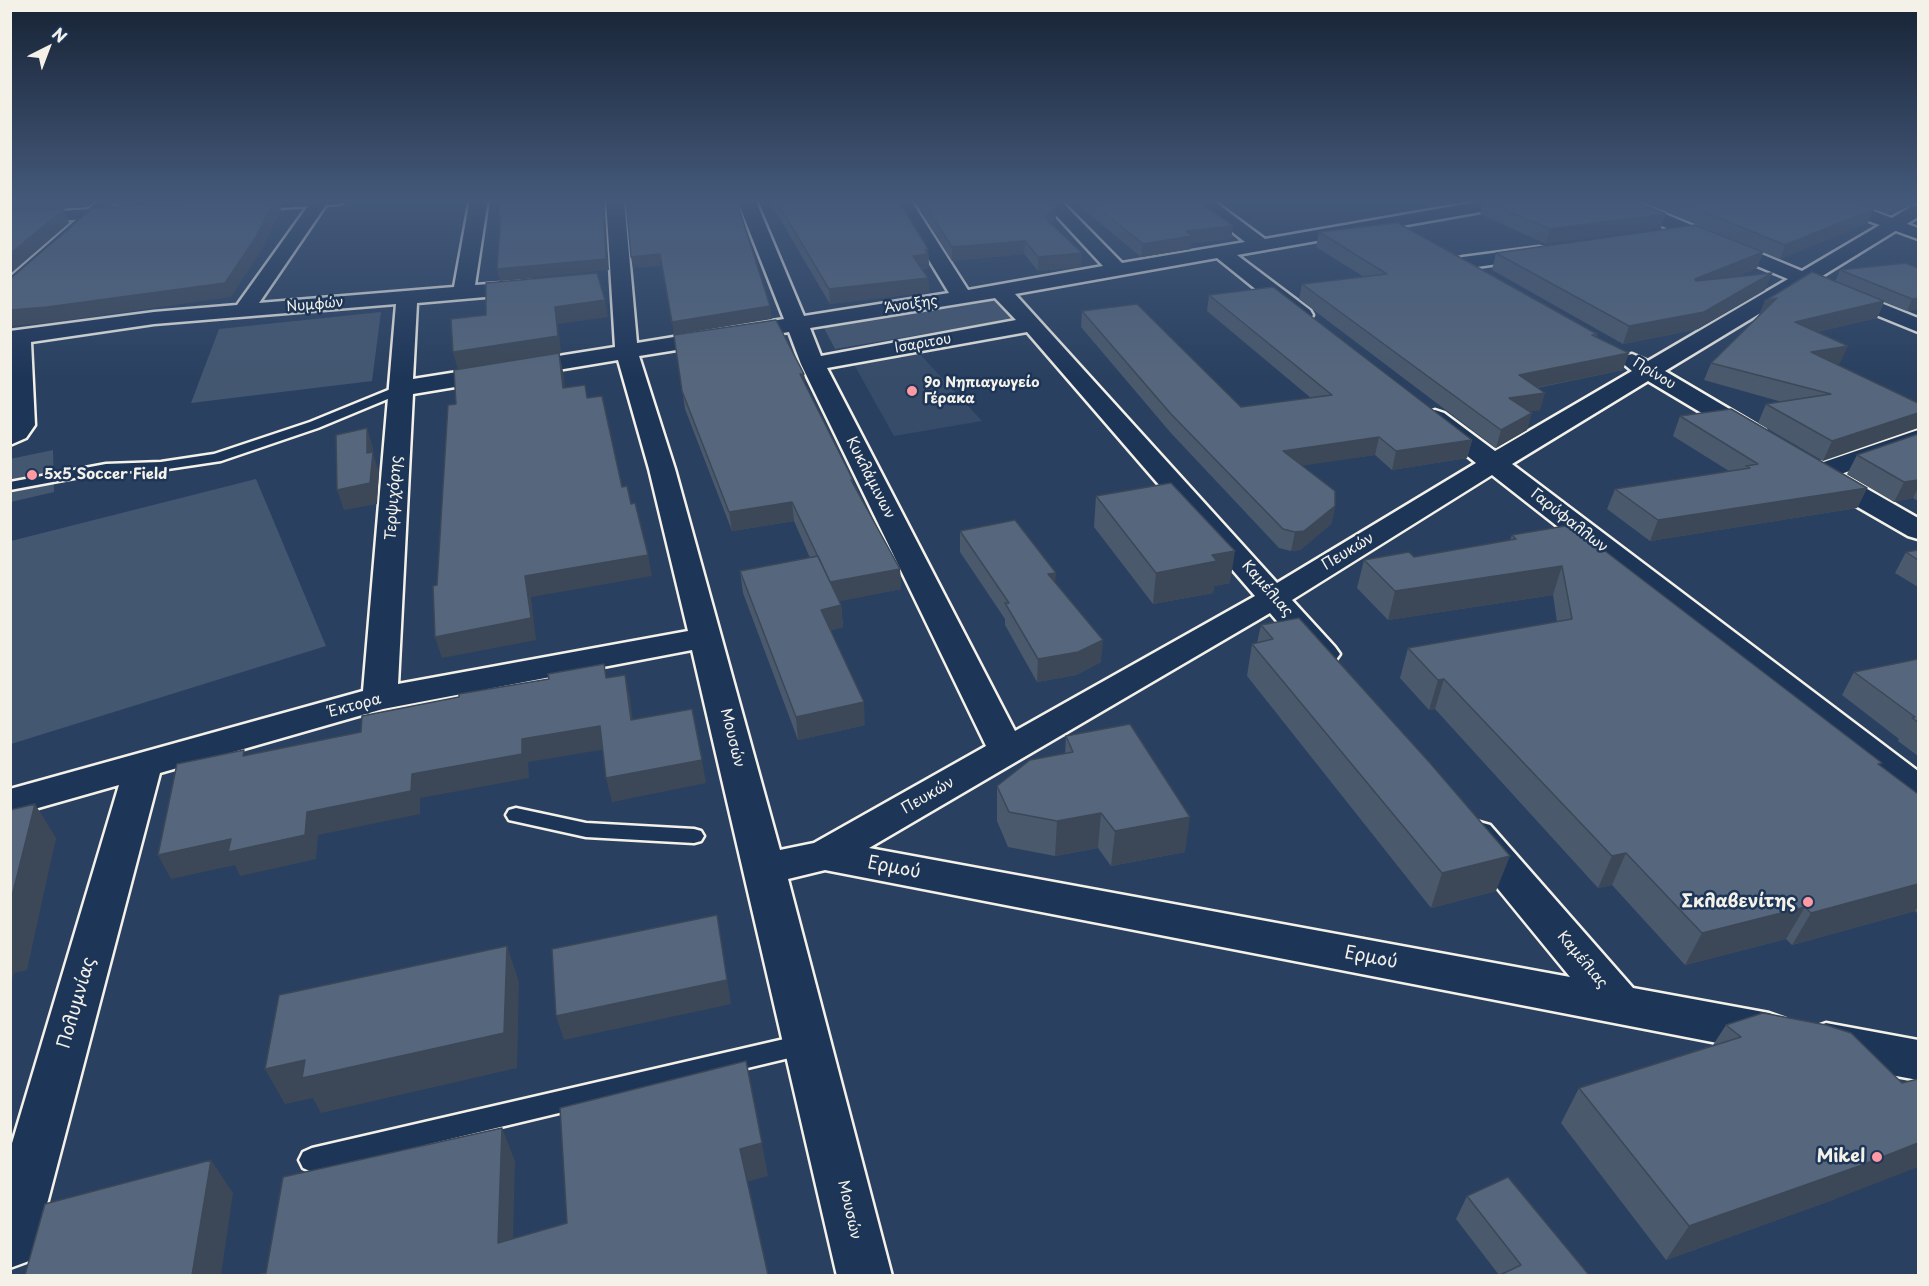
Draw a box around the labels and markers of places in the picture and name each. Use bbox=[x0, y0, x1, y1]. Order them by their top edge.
place label: 9ο Νηπιαγωγείο Γέρακα bbox=[924, 375, 1039, 408]
marker: 9ο Νηπιαγωγείο Γέρακα bbox=[905, 384, 919, 398]
place label: 5x5 Soccer Field bbox=[44, 466, 167, 484]
marker: 5x5 Soccer Field bbox=[25, 468, 39, 482]
place label: Σκλαβενίτης bbox=[1681, 891, 1796, 913]
marker: Σκλαβενίτης bbox=[1801, 895, 1815, 909]
place label: Mikel bbox=[1817, 1146, 1865, 1168]
marker: Mikel bbox=[1870, 1150, 1884, 1164]

